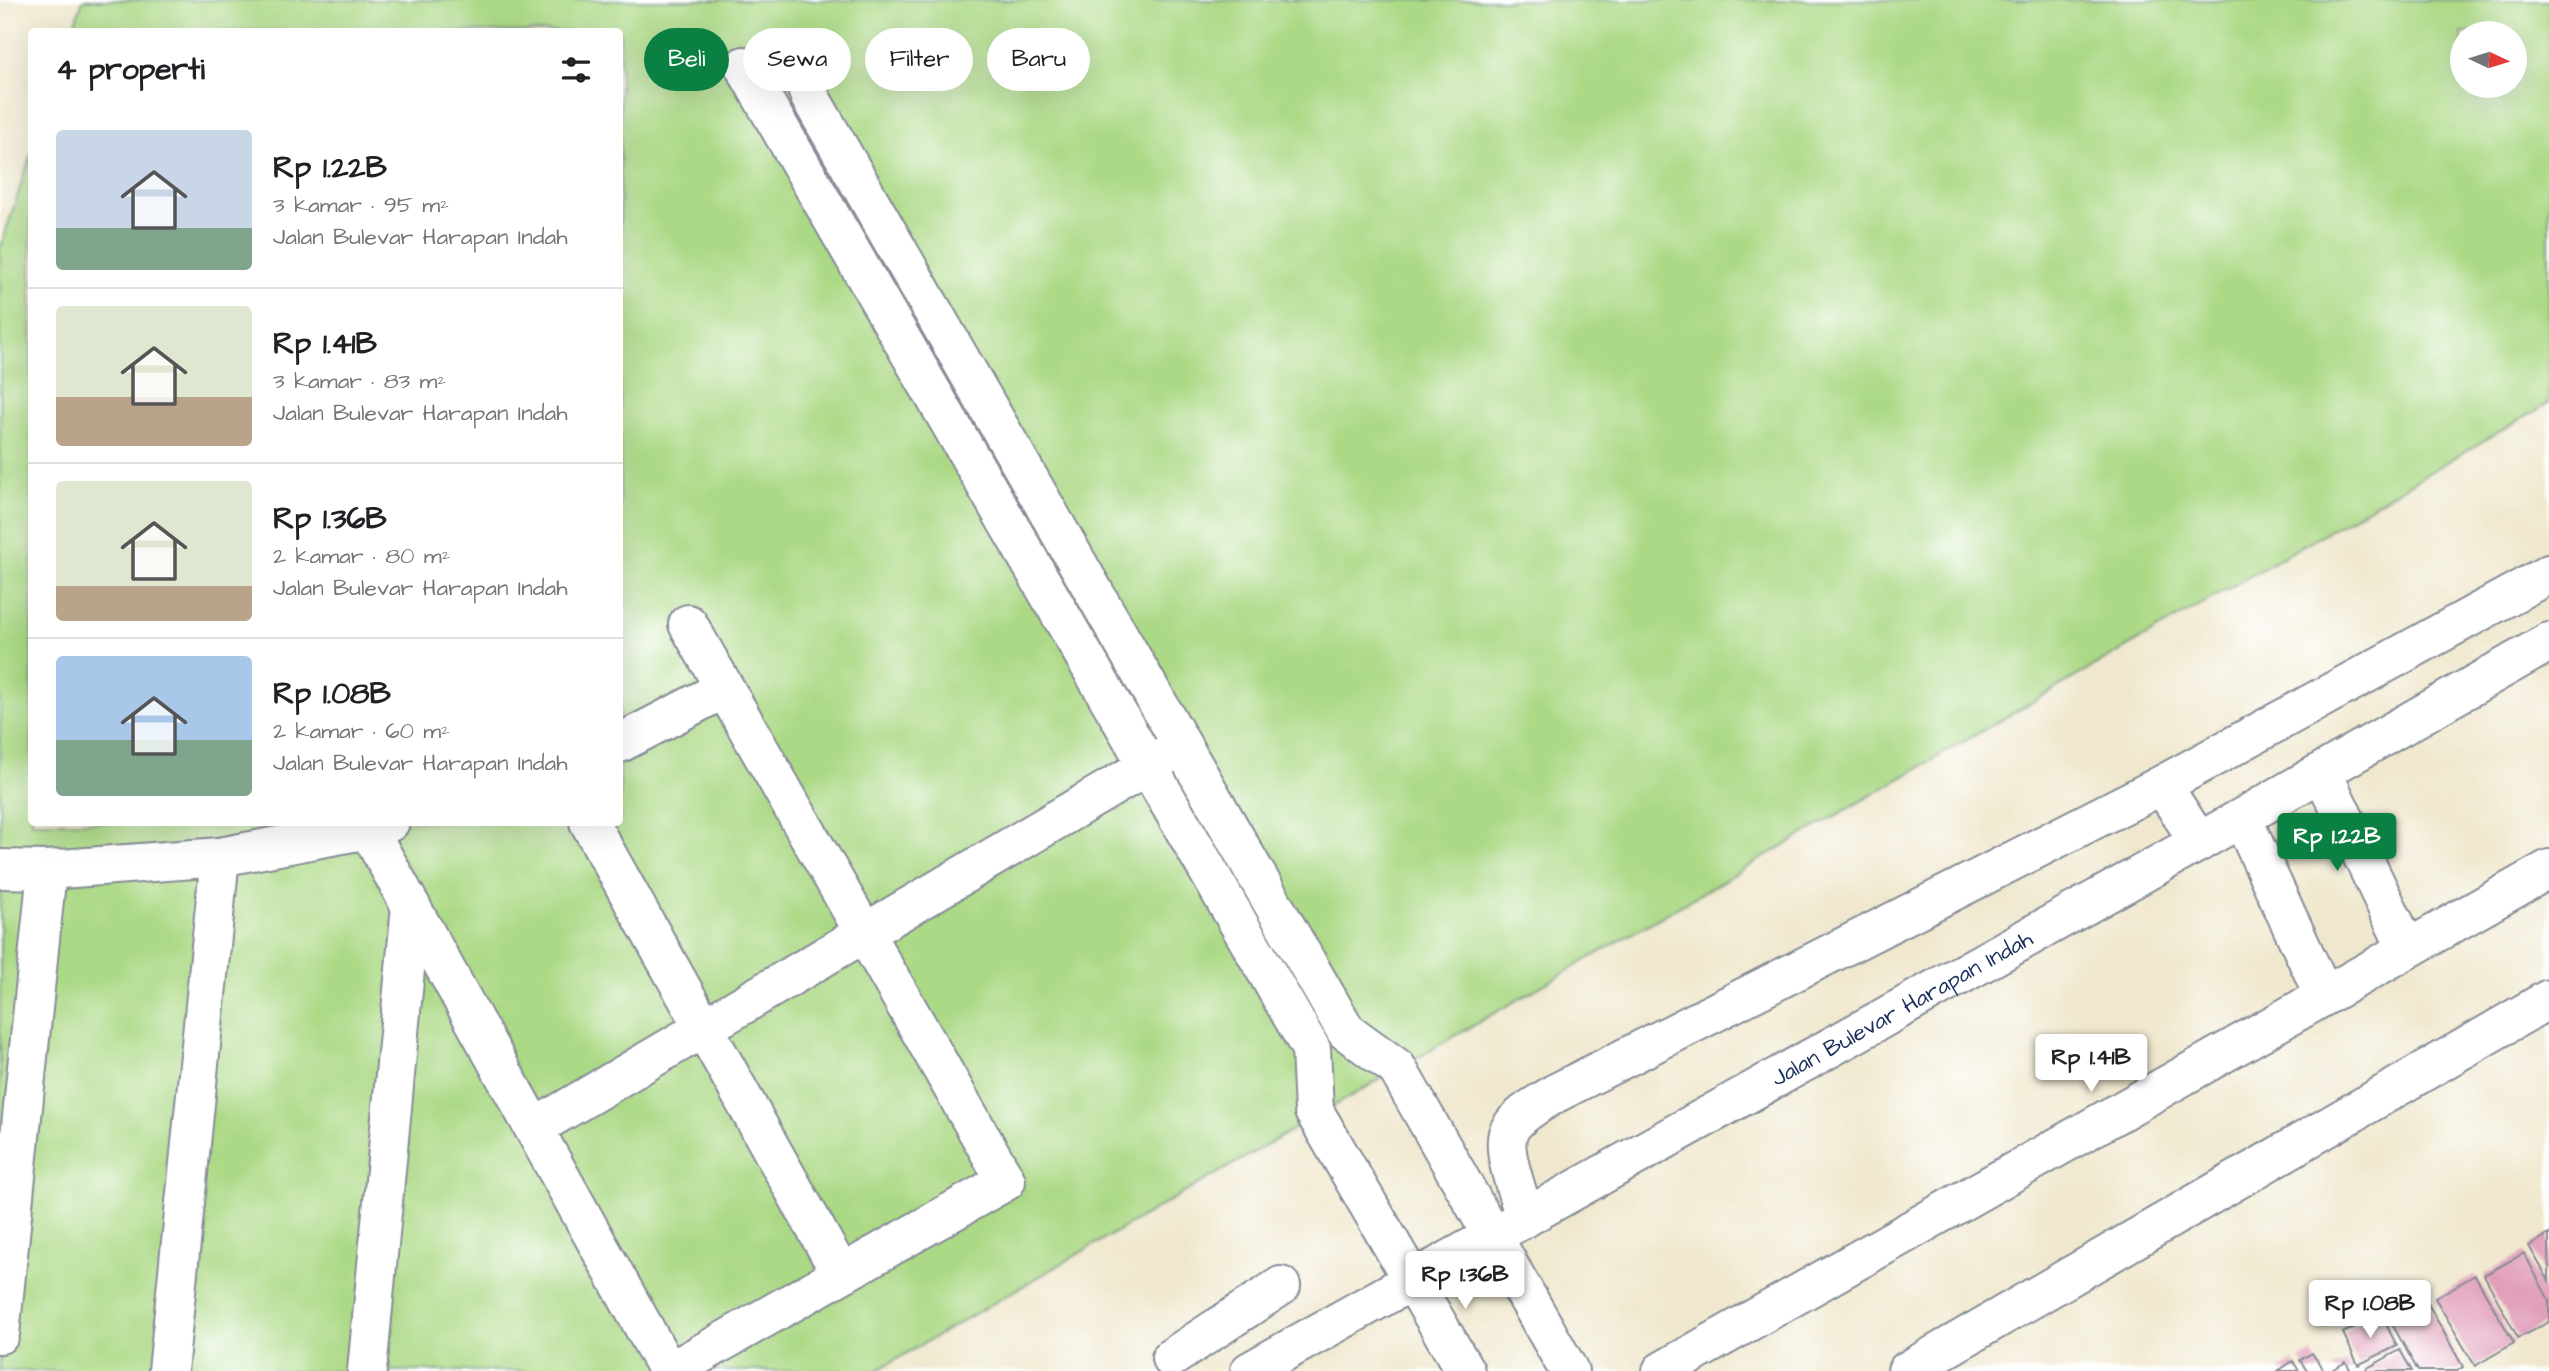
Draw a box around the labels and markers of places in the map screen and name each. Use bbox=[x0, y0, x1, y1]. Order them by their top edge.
pin: Rp 1.22B bbox=[2265, 814, 2409, 873]
pin: Rp 1.41B bbox=[2019, 1034, 2163, 1094]
pin: Rp 1.36B bbox=[1393, 1252, 1537, 1311]
pin: Rp 1.08B bbox=[2298, 1280, 2442, 1340]

